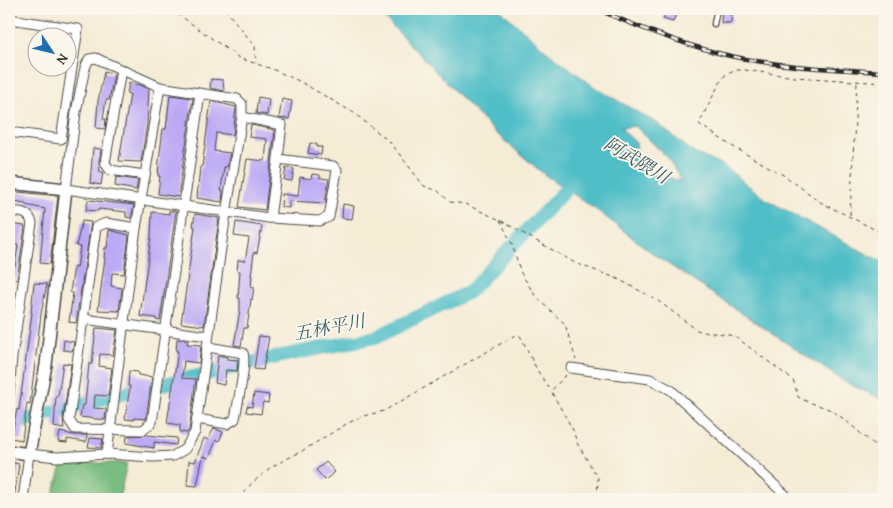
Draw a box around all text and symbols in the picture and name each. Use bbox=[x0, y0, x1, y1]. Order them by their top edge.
north arrow bbox=[28, 28, 78, 78]
text: N bbox=[51, 50, 74, 70]
water label: 阿武隈川 bbox=[599, 130, 677, 191]
water label: 五林平川 bbox=[291, 306, 369, 347]

